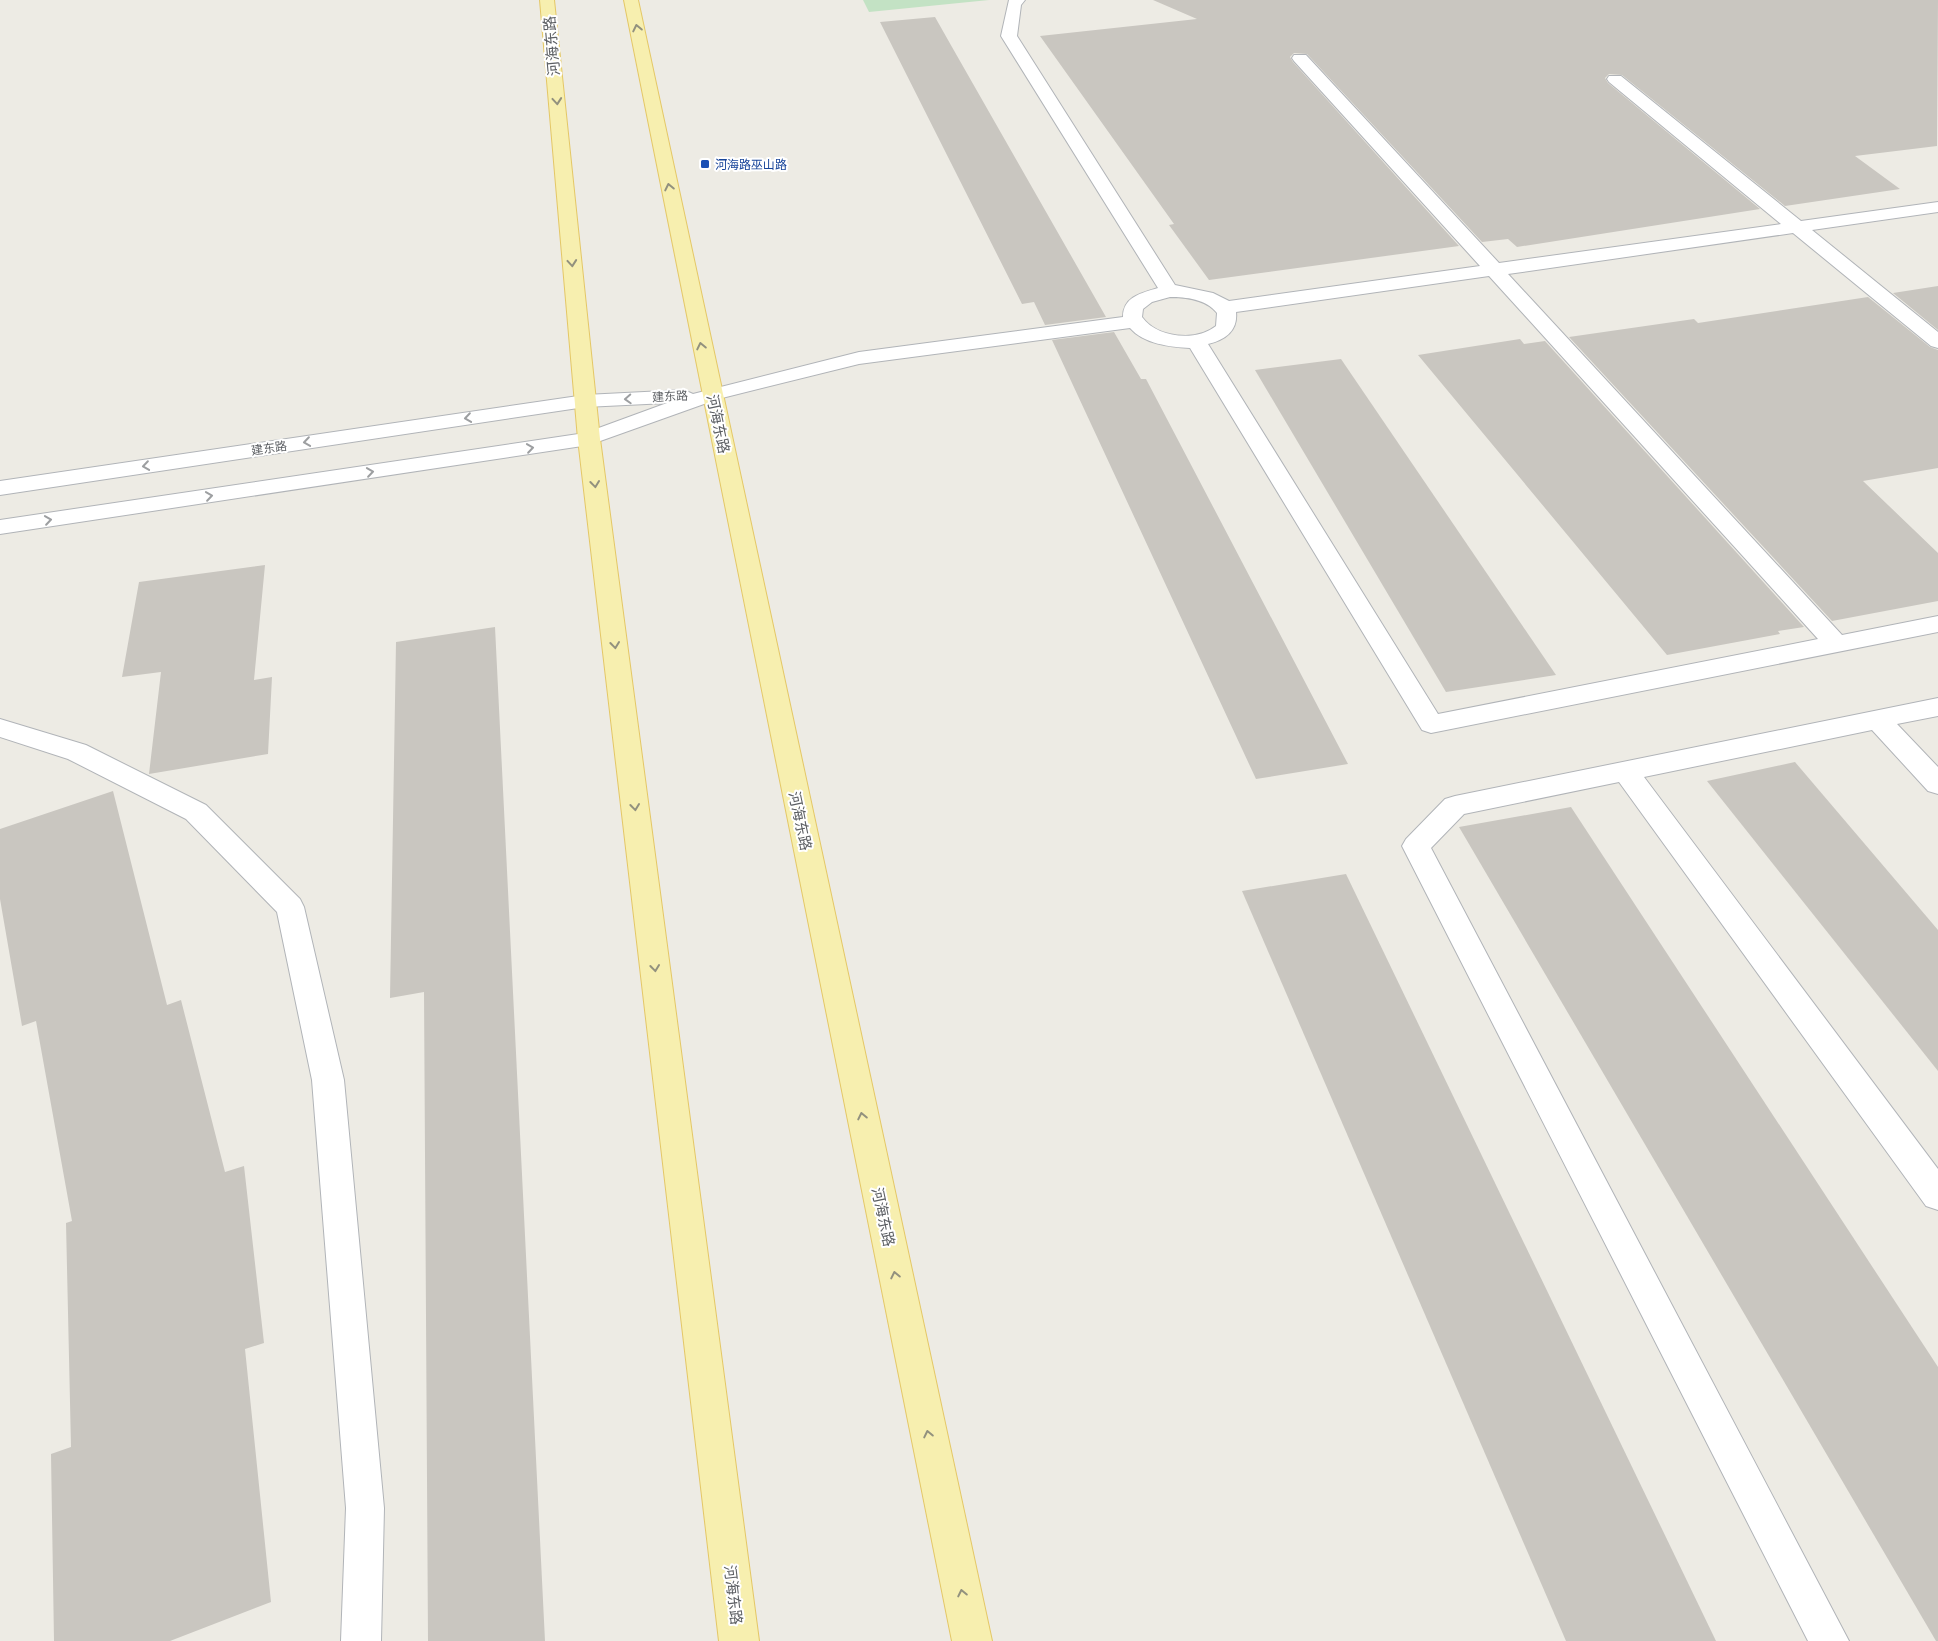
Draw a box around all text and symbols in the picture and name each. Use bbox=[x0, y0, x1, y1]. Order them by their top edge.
street label: 河海东路 bbox=[540, 15, 564, 77]
one-way arrow bbox=[632, 23, 642, 32]
one-way arrow bbox=[551, 97, 562, 105]
place label: 河海路巫山路 bbox=[715, 157, 787, 172]
marker: 河海路巫山路 bbox=[699, 158, 711, 170]
one-way arrow bbox=[664, 183, 675, 191]
one-way arrow bbox=[566, 259, 577, 267]
one-way arrow bbox=[697, 342, 707, 351]
street label: 建东路 bbox=[652, 388, 688, 404]
one-way arrow bbox=[623, 393, 631, 404]
street label: 河海东路 bbox=[703, 393, 733, 455]
one-way arrow bbox=[463, 413, 472, 423]
one-way arrow bbox=[303, 437, 311, 447]
street label: 建东路 bbox=[250, 438, 288, 458]
one-way arrow bbox=[527, 443, 535, 454]
one-way arrow bbox=[142, 461, 151, 471]
one-way arrow bbox=[366, 467, 374, 478]
one-way arrow bbox=[589, 480, 600, 488]
one-way arrow bbox=[205, 491, 213, 502]
one-way arrow bbox=[45, 515, 53, 526]
one-way arrow bbox=[609, 642, 620, 650]
street label: 河海东路 bbox=[785, 790, 815, 852]
one-way arrow bbox=[629, 803, 640, 811]
one-way arrow bbox=[649, 964, 660, 972]
one-way arrow bbox=[857, 1112, 868, 1121]
street label: 河海东路 bbox=[868, 1186, 898, 1248]
one-way arrow bbox=[890, 1271, 901, 1280]
one-way arrow bbox=[924, 1430, 934, 1439]
street label: 河海东路 bbox=[720, 1564, 746, 1626]
one-way arrow bbox=[957, 1589, 967, 1598]

